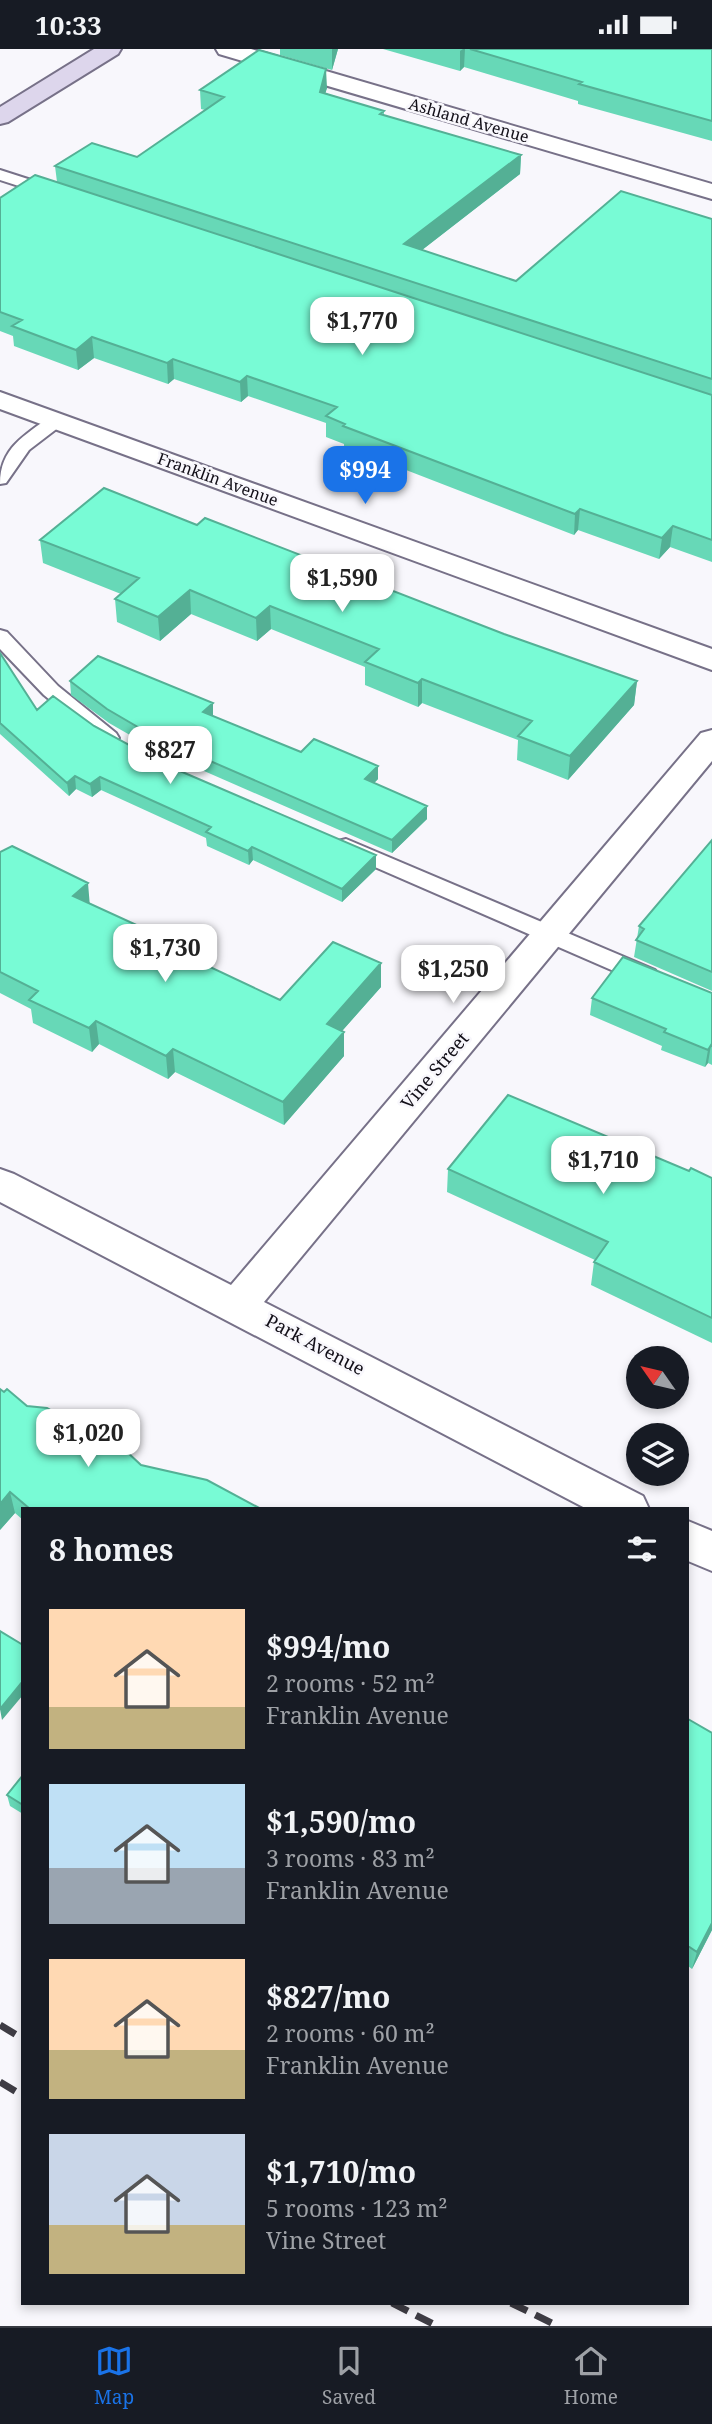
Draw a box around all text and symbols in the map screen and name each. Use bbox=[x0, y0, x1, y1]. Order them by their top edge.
text: 10:33 bbox=[35, 7, 102, 43]
street label: Ashland Avenue bbox=[406, 92, 532, 148]
pin: $1,770 bbox=[305, 297, 419, 357]
text: $1,770 bbox=[326, 304, 398, 336]
street label: Franklin Avenue bbox=[155, 447, 281, 511]
pin: $994 bbox=[324, 447, 406, 506]
text: $994 bbox=[339, 453, 391, 485]
pin: $1,590 bbox=[285, 554, 399, 614]
text: $1,590 bbox=[306, 561, 378, 593]
pin: $827 bbox=[129, 727, 211, 786]
text: $827 bbox=[144, 733, 196, 765]
pin: $1,730 bbox=[108, 925, 222, 984]
text: $1,730 bbox=[129, 931, 201, 963]
pin: $1,250 bbox=[396, 946, 510, 1005]
text: $1,250 bbox=[417, 952, 489, 984]
street label: Vine Street bbox=[395, 1027, 474, 1114]
pin: $1,710 bbox=[546, 1137, 660, 1196]
text: $1,710 bbox=[567, 1143, 639, 1175]
street label: Park Avenue bbox=[262, 1308, 369, 1380]
north arrow bbox=[626, 1346, 690, 1409]
map controls bbox=[626, 1346, 689, 1486]
pin: $1,020 bbox=[31, 1409, 145, 1469]
text: $1,020 bbox=[52, 1416, 124, 1448]
button: layers bbox=[626, 1423, 689, 1486]
text: 8 homes bbox=[49, 1529, 173, 1570]
icon: filters bbox=[623, 1530, 661, 1568]
text: $994/mo bbox=[266, 1626, 390, 1667]
icon: home bbox=[105, 1637, 189, 1721]
text: 2 rooms · 52 m² bbox=[266, 1667, 435, 1699]
text: Franklin Avenue bbox=[266, 1699, 449, 1731]
text: $1,590/mo bbox=[266, 1801, 416, 1842]
icon: home bbox=[105, 1812, 189, 1896]
text: 3 rooms · 83 m² bbox=[266, 1842, 435, 1874]
text: Franklin Avenue bbox=[266, 1874, 449, 1906]
text: $827/mo bbox=[266, 1976, 390, 2017]
icon: home bbox=[105, 1987, 189, 2071]
text: 2 rooms · 60 m² bbox=[266, 2017, 435, 2049]
text: Franklin Avenue bbox=[266, 2049, 449, 2081]
text: $1,710/mo bbox=[266, 2151, 416, 2192]
icon: home bbox=[105, 2162, 189, 2246]
text: 5 rooms · 123 m² bbox=[266, 2192, 448, 2224]
text: Vine Street bbox=[266, 2224, 386, 2256]
tab: Map bbox=[94, 2342, 134, 2410]
tab: Saved bbox=[322, 2342, 376, 2410]
tab: Home bbox=[564, 2342, 618, 2410]

